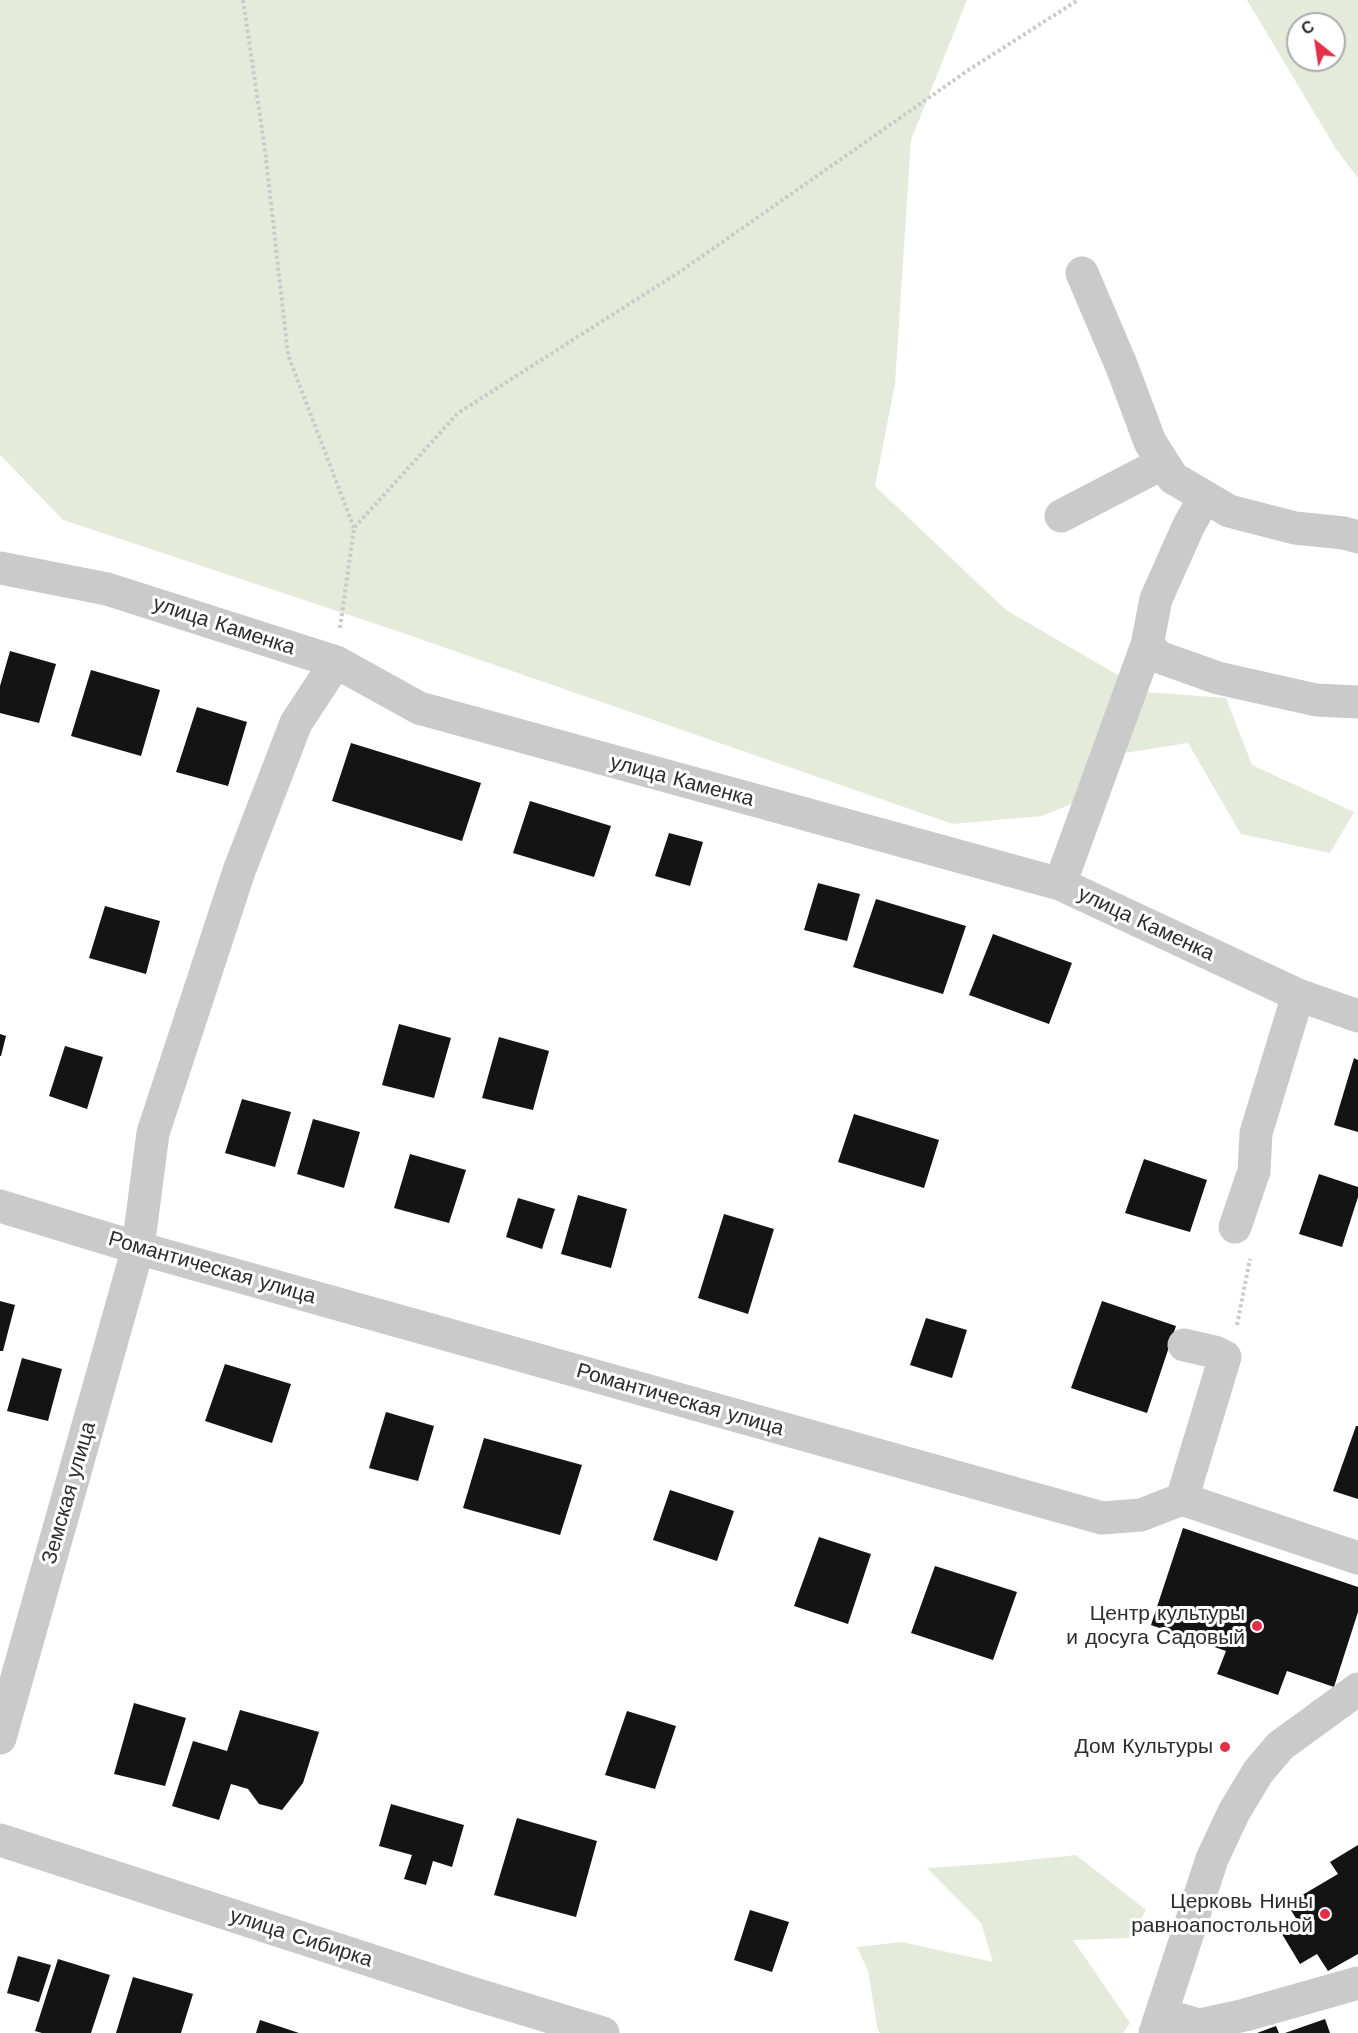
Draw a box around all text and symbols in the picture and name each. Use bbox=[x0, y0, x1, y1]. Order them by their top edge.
north arrow bbox=[1286, 12, 1346, 72]
text: С bbox=[1298, 17, 1318, 39]
street label: улица Каменка bbox=[150, 591, 298, 661]
street label: улица Каменка bbox=[607, 750, 757, 812]
street label: улица Каменка bbox=[1074, 881, 1218, 967]
street label: Романтическая улица bbox=[105, 1226, 319, 1310]
street label: Романтическая улица bbox=[573, 1358, 787, 1442]
street label: Земская улица bbox=[37, 1419, 101, 1567]
place label: Центр культуры и досуга Садовый bbox=[1066, 1601, 1245, 1651]
marker: Центр культуры и досуга Садовый bbox=[1250, 1619, 1264, 1633]
place label: Дом Культуры bbox=[1075, 1734, 1213, 1760]
marker: Дом Культуры bbox=[1218, 1740, 1232, 1754]
place label: Церковь Нины равноапостольной bbox=[1131, 1889, 1313, 1939]
street label: улица Сибирка bbox=[226, 1903, 376, 1973]
marker: Церковь Нины равноапостольной bbox=[1318, 1907, 1332, 1921]

